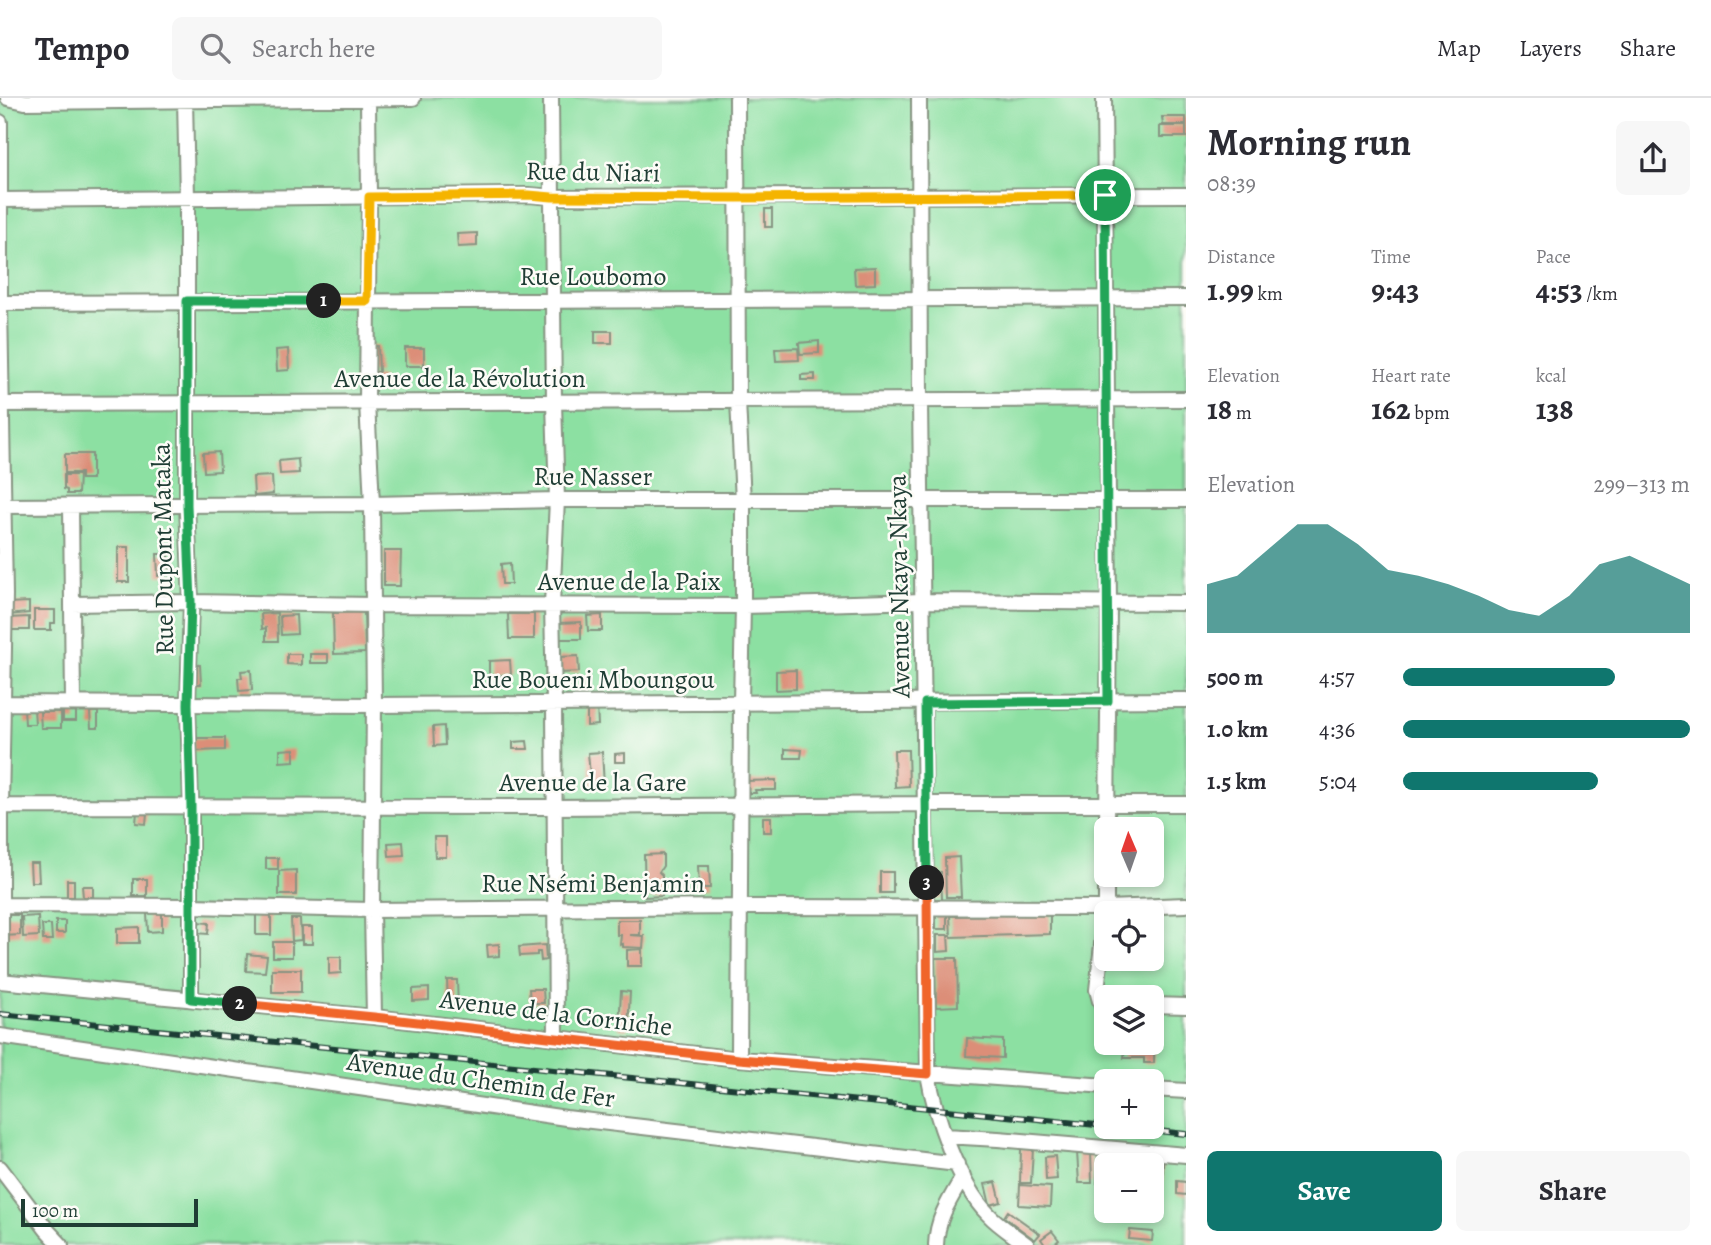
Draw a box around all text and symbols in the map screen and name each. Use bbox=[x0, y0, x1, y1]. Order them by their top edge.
search box bbox=[172, 17, 662, 80]
text: Tempo bbox=[35, 26, 130, 71]
icon: search bbox=[196, 29, 234, 67]
text: Search here bbox=[252, 31, 375, 66]
text: Map bbox=[1437, 32, 1481, 64]
text: Layers bbox=[1519, 32, 1582, 64]
text: Share bbox=[1620, 32, 1676, 64]
text: Morning run bbox=[1207, 116, 1411, 168]
button: share bbox=[1616, 121, 1690, 195]
street label: Rue du Niari bbox=[526, 153, 660, 191]
pin bbox=[1075, 165, 1135, 225]
text: 08:39 bbox=[1207, 168, 1256, 199]
icon: arrive bbox=[1086, 176, 1124, 214]
text: Distance bbox=[1207, 244, 1275, 270]
text: Time bbox=[1371, 244, 1411, 270]
text: Pace bbox=[1536, 244, 1571, 270]
street label: Rue Loubomo bbox=[520, 259, 666, 294]
text: 1.99 bbox=[1207, 270, 1254, 310]
text: 9:43 bbox=[1371, 270, 1419, 310]
text: 4:53 bbox=[1536, 270, 1583, 310]
text: km bbox=[1254, 281, 1283, 307]
text: /km bbox=[1583, 281, 1618, 307]
pin: 1 bbox=[306, 284, 342, 318]
text: 1 bbox=[320, 287, 327, 313]
street label: Avenue de la Révolution bbox=[333, 361, 586, 396]
text: Elevation bbox=[1207, 363, 1280, 389]
text: Heart rate bbox=[1371, 363, 1451, 389]
text: kcal bbox=[1536, 363, 1566, 389]
text: 18 bbox=[1207, 389, 1232, 429]
text: 162 bbox=[1371, 389, 1411, 429]
text: 138 bbox=[1536, 389, 1574, 429]
text: m bbox=[1232, 400, 1252, 426]
text: bpm bbox=[1411, 400, 1450, 426]
street label: Rue Dupont Mataka bbox=[144, 443, 182, 655]
street label: Rue Nasser bbox=[534, 459, 652, 494]
text: Elevation bbox=[1207, 469, 1295, 500]
text: 299–313 m bbox=[1593, 469, 1690, 500]
street label: Avenue Nkaya-Nkaya bbox=[880, 474, 918, 699]
street label: Avenue de la Paix bbox=[537, 564, 721, 599]
street label: Rue Boueni Mboungou bbox=[471, 662, 716, 697]
text: 500 m bbox=[1207, 662, 1263, 693]
text: 4:57 bbox=[1319, 662, 1354, 693]
text: 1.0 km bbox=[1207, 714, 1268, 745]
text: 4:36 bbox=[1319, 714, 1355, 745]
street label: Avenue de la Gare bbox=[498, 765, 687, 800]
text: 1.5 km bbox=[1207, 766, 1267, 797]
text: 5:04 bbox=[1319, 766, 1357, 797]
north arrow bbox=[1094, 817, 1164, 887]
map controls bbox=[1094, 817, 1164, 1223]
street label: Rue Nsémi Benjamin bbox=[481, 866, 705, 901]
pin: 3 bbox=[909, 866, 944, 900]
text: 3 bbox=[922, 869, 931, 895]
button: locate bbox=[1094, 901, 1164, 971]
street label: Avenue de la Corniche bbox=[437, 981, 674, 1045]
button: layers bbox=[1094, 985, 1164, 1055]
pin: 2 bbox=[222, 986, 258, 1021]
text: 2 bbox=[235, 990, 244, 1016]
street label: Avenue du Chemin de Fer bbox=[344, 1044, 617, 1116]
button: + bbox=[1094, 1069, 1164, 1139]
button: Save bbox=[1207, 1151, 1442, 1231]
button: Share bbox=[1456, 1151, 1690, 1231]
button: − bbox=[1094, 1153, 1164, 1223]
scale bar bbox=[21, 1196, 198, 1228]
text: 100 m bbox=[32, 1198, 78, 1224]

